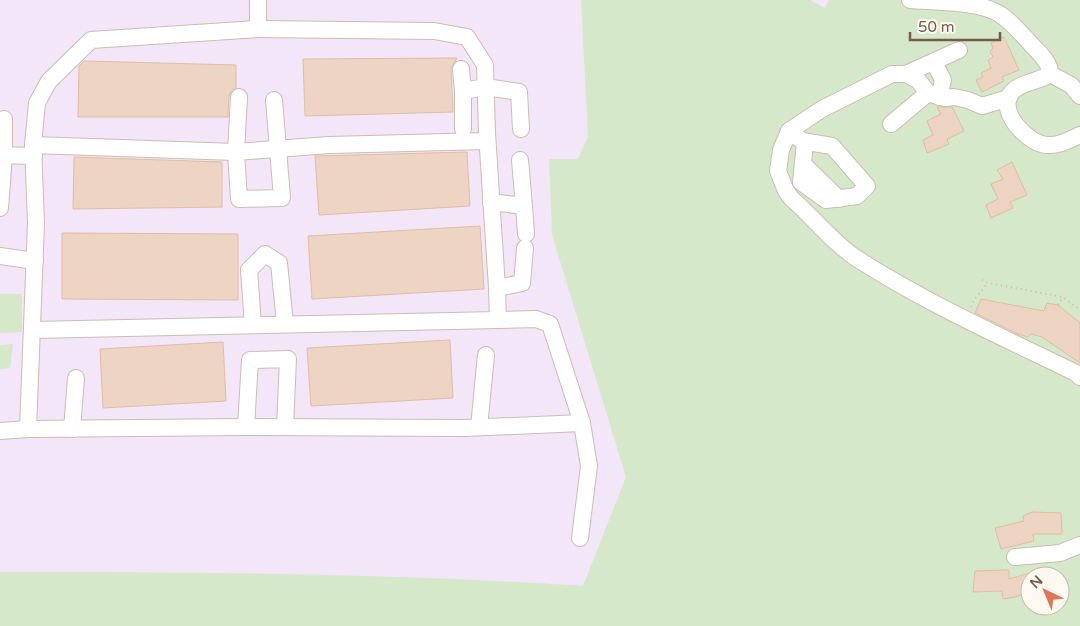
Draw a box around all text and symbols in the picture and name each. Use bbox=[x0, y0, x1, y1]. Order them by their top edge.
scale bar bbox=[910, 10, 1000, 42]
text: 50 m bbox=[918, 18, 955, 36]
north arrow bbox=[1020, 566, 1070, 616]
text: N bbox=[1026, 572, 1046, 592]

